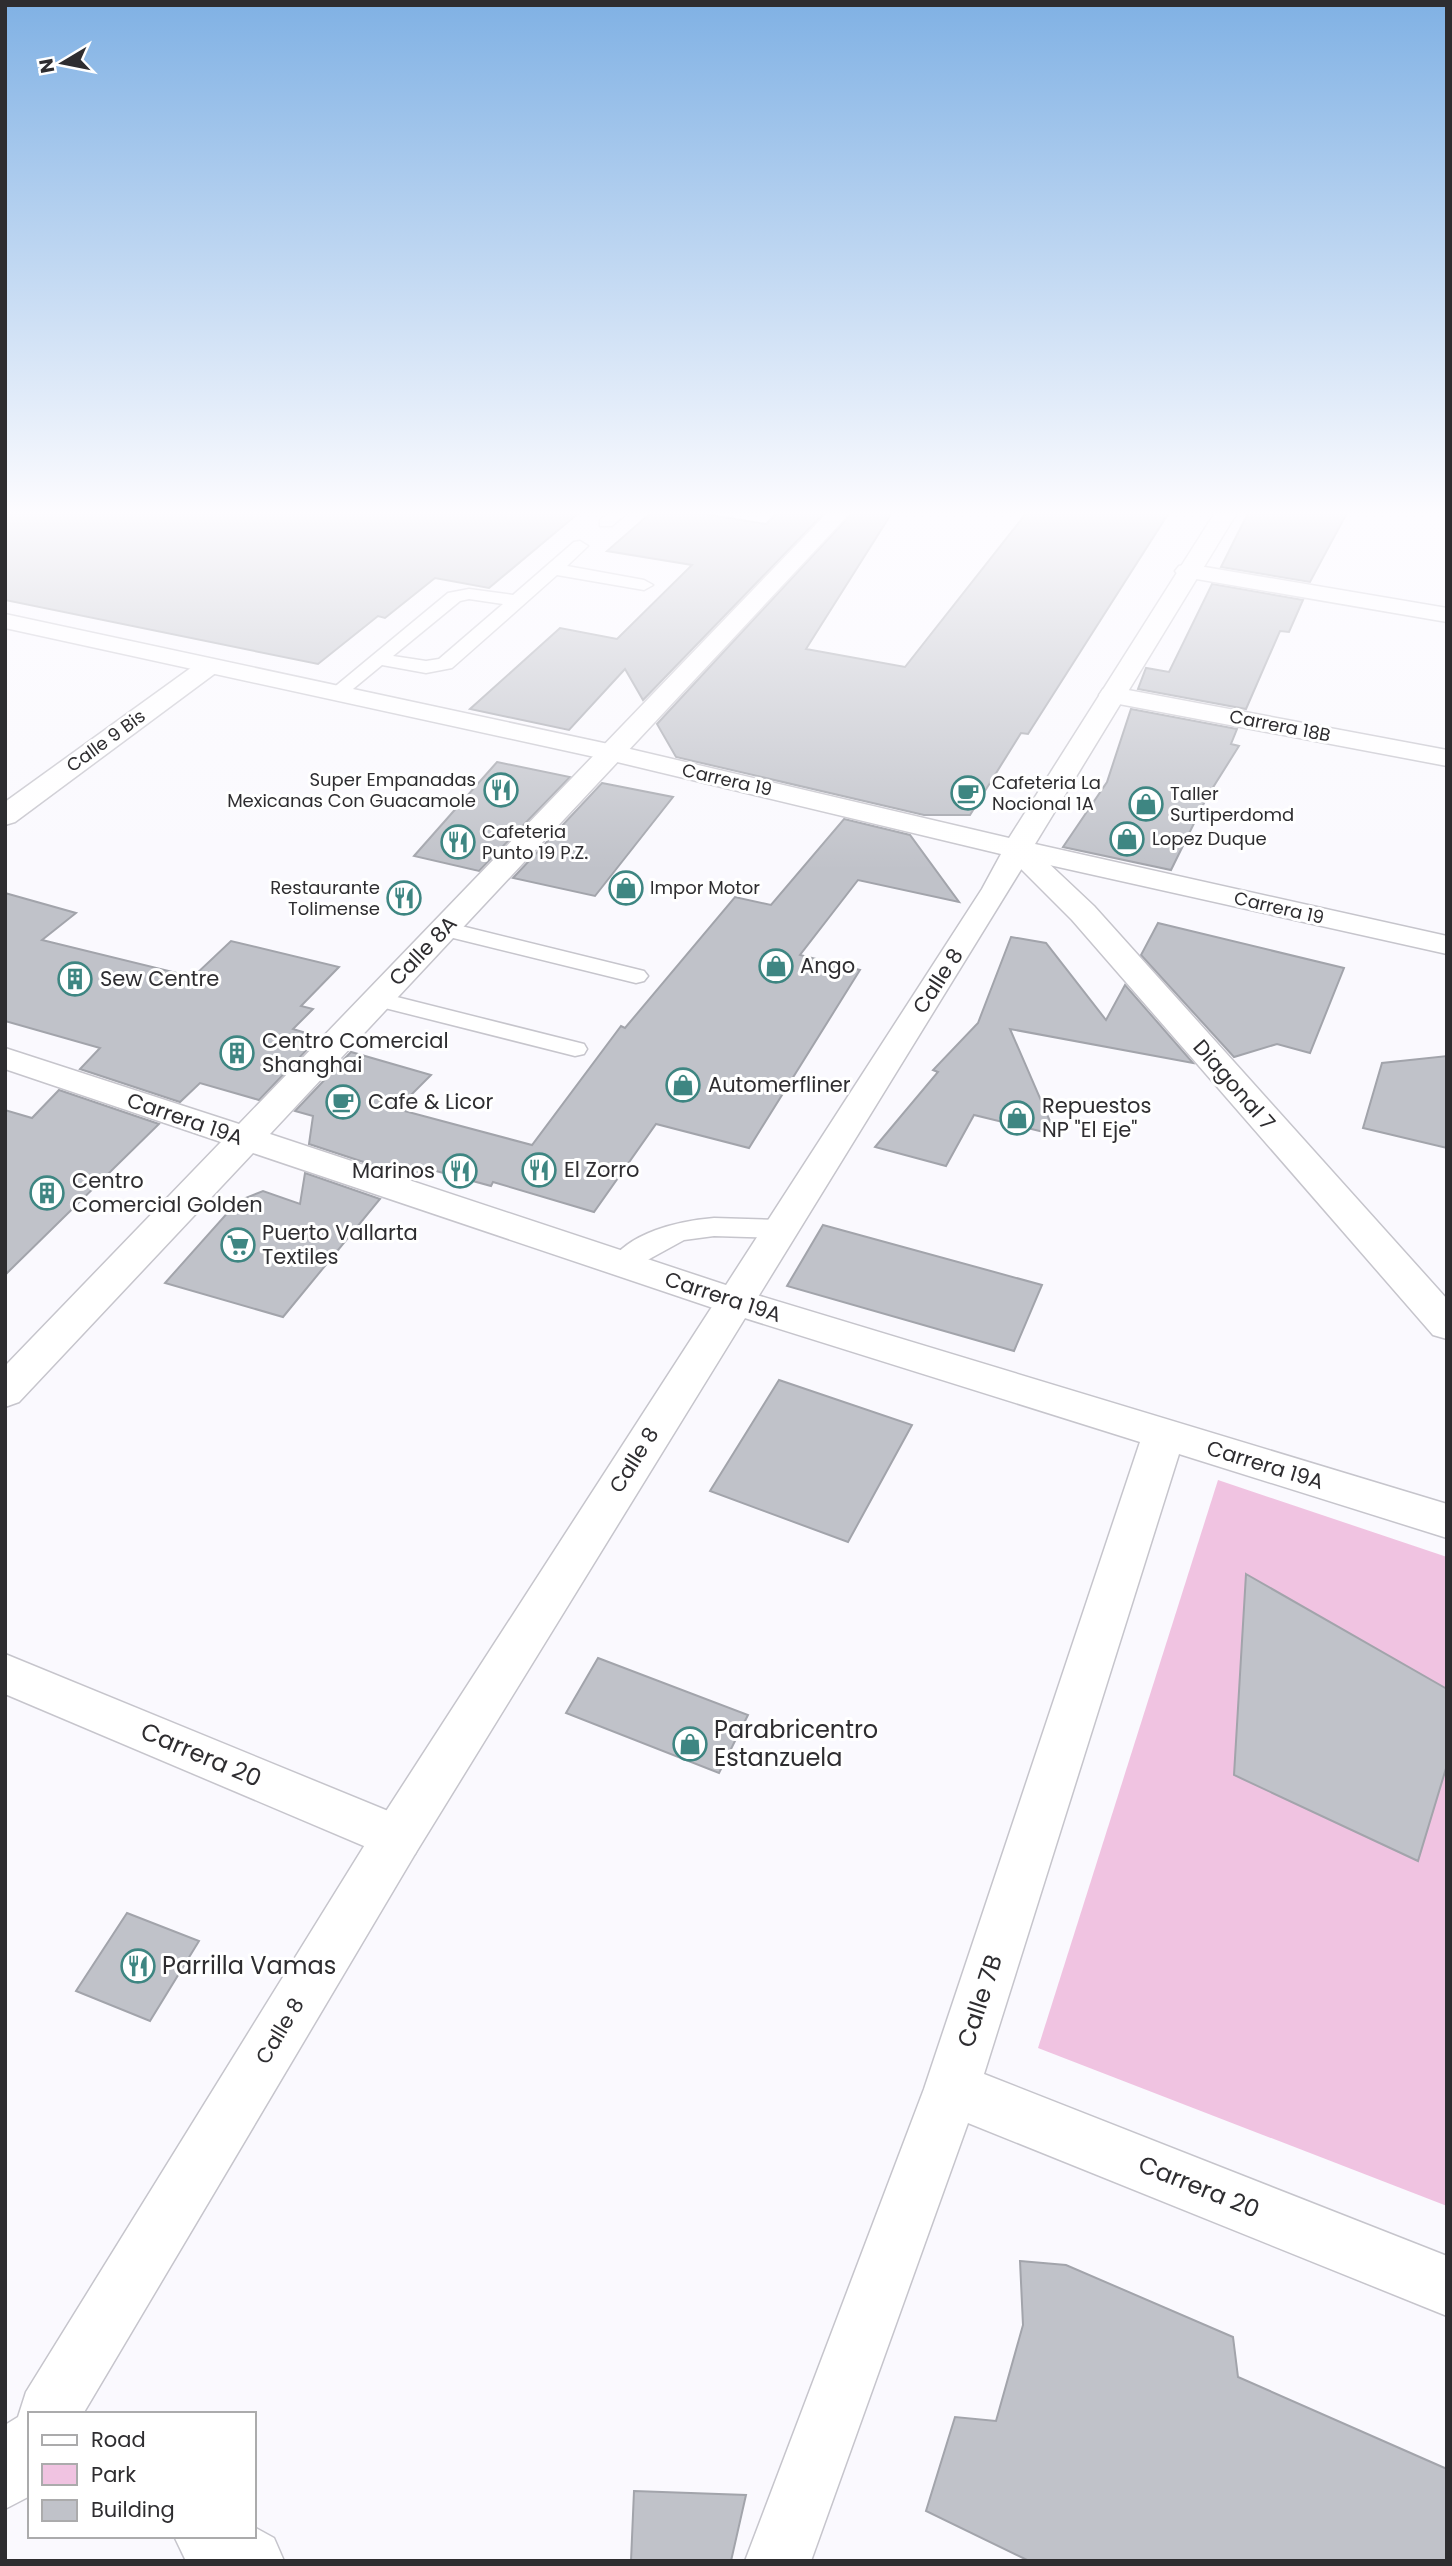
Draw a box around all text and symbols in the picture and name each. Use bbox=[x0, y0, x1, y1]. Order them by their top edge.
north arrow bbox=[28, 28, 98, 98]
text: N bbox=[32, 56, 61, 75]
street label: Calle 9 Bis bbox=[61, 703, 150, 778]
street label: Carrera 18B bbox=[1227, 703, 1333, 748]
street label: Carrera 19 bbox=[680, 757, 774, 802]
place label: Super Empanadas Mexicanas Con Guacamole bbox=[227, 767, 476, 813]
place label: Cafeteria La Nocional 1A bbox=[992, 770, 1101, 816]
restaurant icon: Super Empanadas Mexicanas Con Guacamole bbox=[482, 771, 520, 809]
cafe icon: Cafeteria La Nocional 1A bbox=[949, 774, 987, 812]
place label: Taller Surtiperdomd bbox=[1170, 781, 1294, 827]
shop icon: Taller Surtiperdomd bbox=[1127, 785, 1165, 823]
place label: Cafeteria Punto 19 P.Z. bbox=[482, 819, 588, 865]
shop icon: Lopez Duque bbox=[1108, 820, 1146, 858]
restaurant icon: Cafeteria Punto 19 P.Z. bbox=[439, 823, 477, 861]
place label: Lopez Duque bbox=[1152, 826, 1267, 851]
shop icon: Impor Motor bbox=[607, 869, 645, 907]
place label: Restaurante Tolimense bbox=[270, 875, 380, 921]
place label: Impor Motor bbox=[650, 875, 760, 900]
restaurant icon: Restaurante Tolimense bbox=[385, 879, 423, 917]
street label: Carrera 19 bbox=[1232, 885, 1326, 930]
street label: Calle 8A bbox=[382, 909, 463, 992]
street label: Calle 8 bbox=[906, 942, 970, 1019]
shop icon: Ango bbox=[757, 947, 795, 985]
place label: Ango bbox=[800, 951, 855, 980]
building icon: Sew Centre bbox=[56, 960, 94, 998]
place label: Sew Centre bbox=[100, 964, 219, 993]
place label: Centro Comercial Shanghai bbox=[262, 1026, 449, 1079]
street label: Diagonal 7 bbox=[1187, 1033, 1282, 1136]
building icon: Centro Comercial Shanghai bbox=[218, 1034, 256, 1072]
shop icon: Automerfliner bbox=[664, 1066, 702, 1104]
place label: Automerfliner bbox=[708, 1070, 851, 1099]
cafe icon: Cafe & Licor bbox=[324, 1083, 362, 1121]
street label: Carrera 19A bbox=[123, 1085, 247, 1152]
place label: Cafe & Licor bbox=[368, 1087, 493, 1116]
place label: Repuestos NP "El Eje" bbox=[1042, 1091, 1151, 1144]
shop icon: Repuestos NP "El Eje" bbox=[998, 1099, 1036, 1137]
restaurant icon: El Zorro bbox=[520, 1151, 558, 1189]
restaurant icon: Marinos bbox=[441, 1152, 479, 1190]
place label: El Zorro bbox=[564, 1155, 639, 1184]
place label: Marinos bbox=[352, 1156, 435, 1185]
place label: Centro Comercial Golden bbox=[72, 1166, 263, 1219]
building icon: Centro Comercial Golden bbox=[28, 1174, 66, 1212]
place label: Puerto Vallarta Textiles bbox=[262, 1218, 418, 1271]
supermarket icon: Puerto Vallarta Textiles bbox=[219, 1226, 257, 1264]
street label: Carrera 19A bbox=[661, 1264, 785, 1329]
street label: Calle 8 bbox=[602, 1421, 665, 1498]
street label: Carrera 19A bbox=[1203, 1433, 1327, 1496]
place label: Parabricentro Estanzuela bbox=[714, 1713, 878, 1774]
street label: Carrera 20 bbox=[136, 1714, 267, 1795]
shop icon: Parabricentro Estanzuela bbox=[671, 1725, 709, 1763]
restaurant icon: Parrilla Vamas bbox=[119, 1947, 157, 1985]
place label: Parrilla Vamas bbox=[162, 1949, 336, 1982]
street label: Calle 7B bbox=[949, 1950, 1010, 2051]
street label: Calle 8 bbox=[248, 1992, 311, 2069]
street label: Carrera 20 bbox=[1134, 2147, 1265, 2226]
legend bbox=[28, 2412, 256, 2538]
text: Road bbox=[91, 2425, 146, 2454]
text: Park bbox=[91, 2460, 136, 2489]
text: Building bbox=[91, 2495, 175, 2524]

